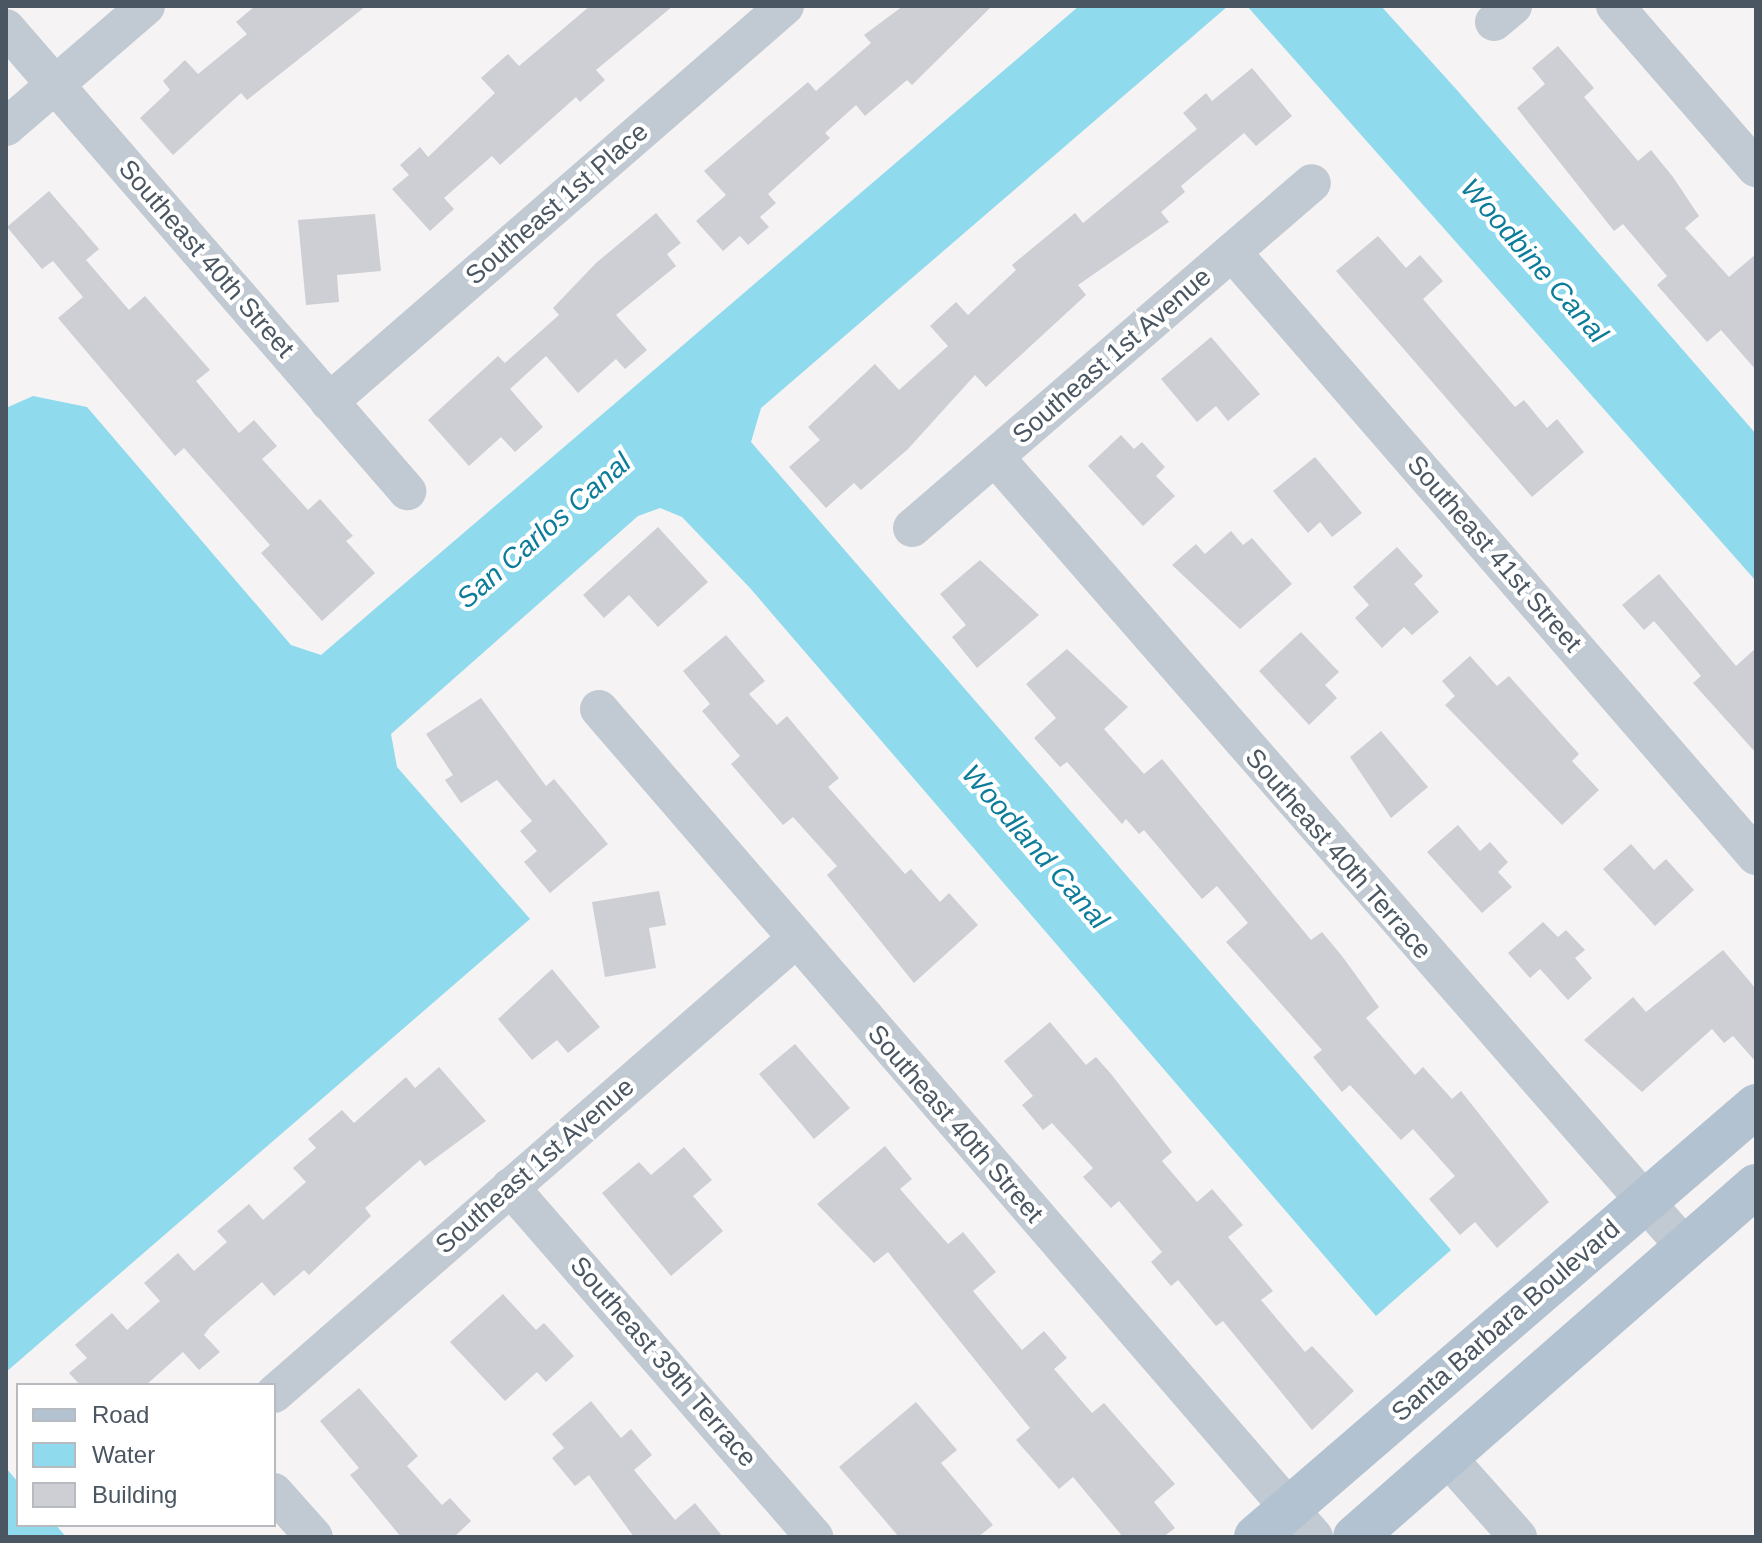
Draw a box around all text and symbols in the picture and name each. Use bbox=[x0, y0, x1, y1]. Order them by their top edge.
street label: Southeast 1st Place bbox=[459, 116, 655, 292]
street label: Southeast 40th Street bbox=[112, 154, 300, 364]
water label: Woodbine Canal bbox=[1453, 172, 1615, 350]
street label: Southeast 1st Avenue bbox=[1006, 261, 1218, 451]
water label: San Carlos Canal bbox=[450, 446, 638, 616]
street label: Southeast 41st Street bbox=[1400, 449, 1588, 659]
street label: Southeast 40th Terrace bbox=[1238, 742, 1438, 966]
water label: Woodland Canal bbox=[954, 758, 1116, 936]
street label: Southeast 40th Street bbox=[861, 1019, 1049, 1229]
street label: Southeast 1st Avenue bbox=[429, 1071, 641, 1261]
street label: Santa Barbara Boulevard bbox=[1386, 1213, 1626, 1429]
street label: Southeast 39th Terrace bbox=[563, 1250, 763, 1474]
legend bbox=[16, 1383, 276, 1527]
text: Road bbox=[92, 1401, 149, 1428]
text: Water bbox=[92, 1441, 155, 1468]
text: Building bbox=[92, 1481, 177, 1508]

